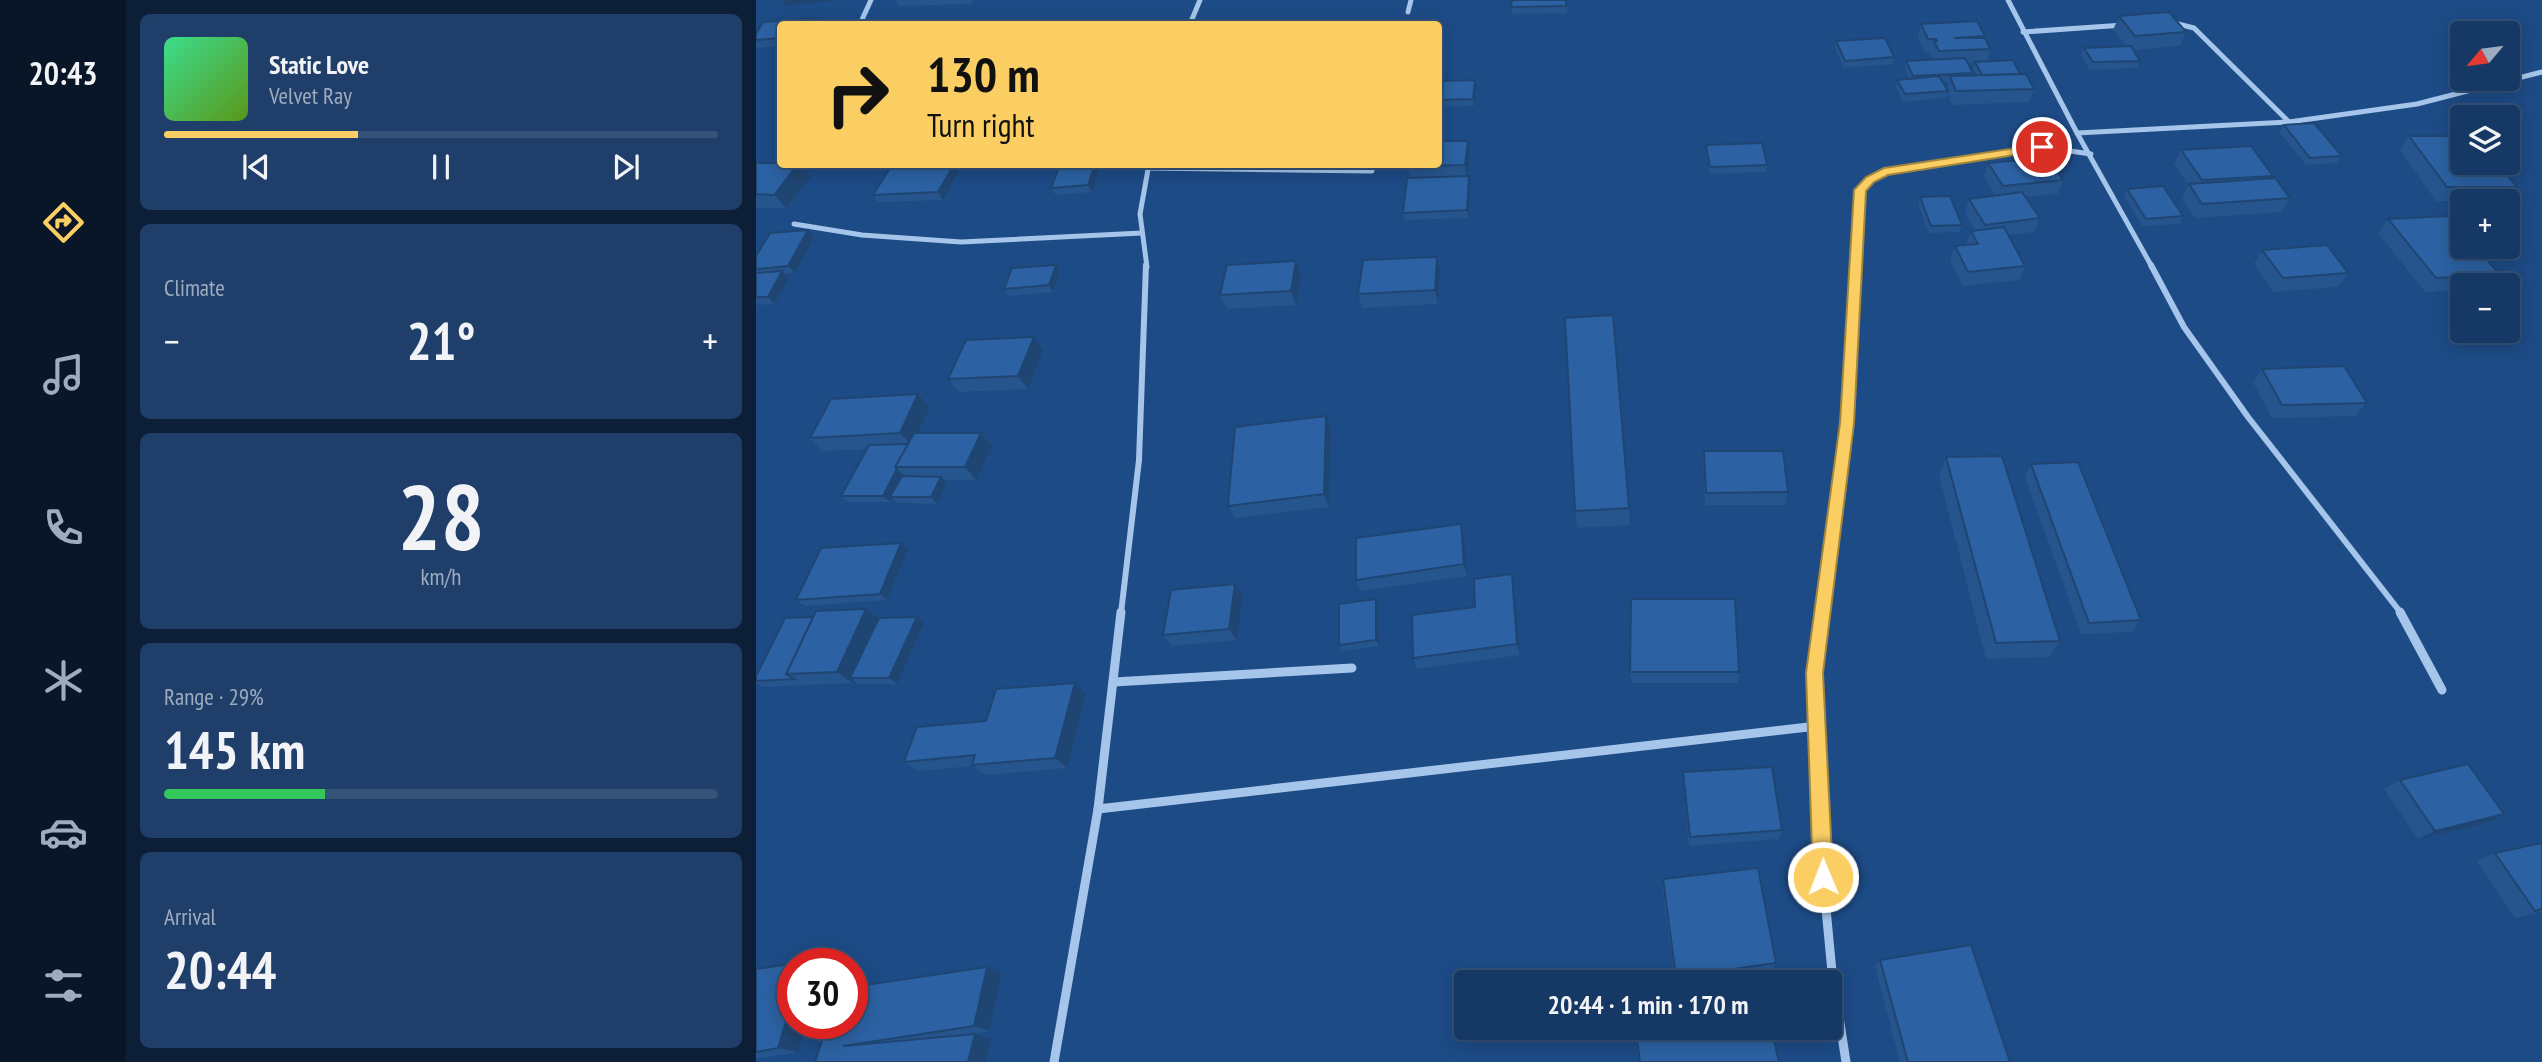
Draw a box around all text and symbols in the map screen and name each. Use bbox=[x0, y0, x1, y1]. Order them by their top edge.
north arrow bbox=[2450, 21, 2520, 91]
map controls bbox=[2450, 21, 2520, 343]
text: 130 m bbox=[927, 42, 1040, 106]
text: Static Love bbox=[269, 48, 369, 81]
icon: right bbox=[812, 49, 903, 140]
text: 20:43 bbox=[28, 52, 98, 94]
text: Velvet Ray bbox=[269, 81, 352, 110]
text: Turn right bbox=[927, 104, 1035, 146]
button: layers bbox=[2450, 105, 2520, 175]
pin bbox=[2012, 117, 2072, 177]
icon: arrive bbox=[2023, 128, 2061, 166]
icon: previous bbox=[237, 148, 275, 186]
icon: pause bbox=[422, 148, 460, 186]
icon: next bbox=[607, 148, 645, 186]
button: + bbox=[2450, 189, 2520, 259]
icon: directions bbox=[39, 198, 88, 247]
text: Climate bbox=[164, 273, 225, 302]
button: − bbox=[2450, 273, 2520, 343]
text: 21° bbox=[407, 307, 475, 374]
text: − bbox=[164, 316, 180, 365]
text: + bbox=[702, 316, 718, 365]
icon: music bbox=[39, 350, 88, 399]
text: 28 bbox=[398, 457, 485, 575]
icon: phone bbox=[39, 503, 88, 552]
text: km/h bbox=[421, 562, 461, 591]
icon: climate bbox=[39, 656, 88, 705]
text: Range · 29% bbox=[164, 682, 264, 711]
text: 145 km bbox=[164, 716, 305, 783]
icon: car bbox=[39, 808, 88, 857]
position arrow bbox=[1786, 840, 1860, 914]
text: Arrival bbox=[164, 902, 216, 931]
text: 20:44 bbox=[164, 936, 276, 1003]
speed limit sign: 30 bbox=[777, 948, 868, 1039]
icon: filters bbox=[39, 961, 88, 1010]
text: 20:44 · 1 min · 170 m bbox=[1548, 988, 1748, 1021]

